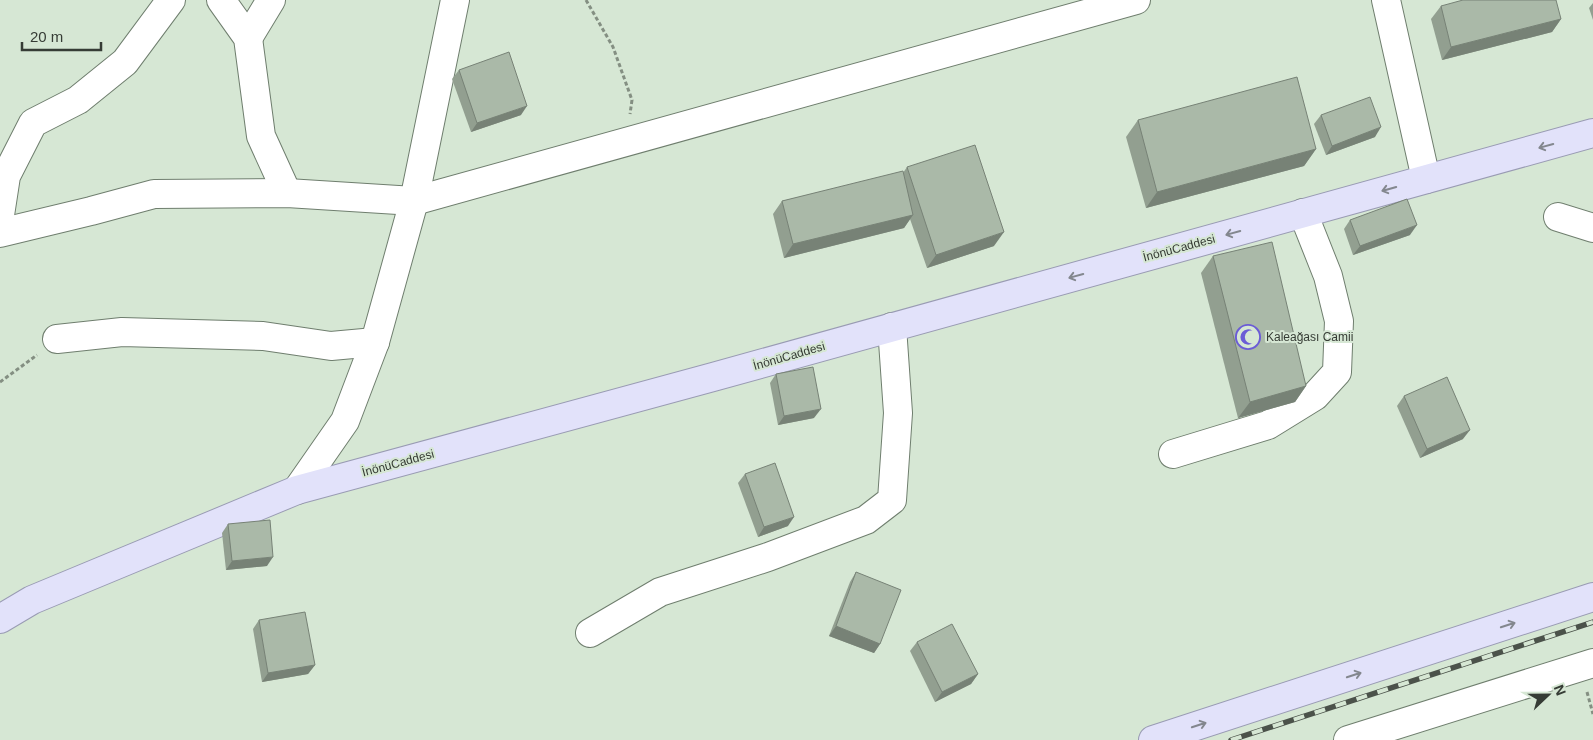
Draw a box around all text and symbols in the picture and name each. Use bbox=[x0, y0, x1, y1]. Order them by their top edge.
scale bar bbox=[22, 20, 101, 52]
text: 20 m bbox=[30, 28, 63, 45]
one-way arrow bbox=[1538, 141, 1554, 151]
one-way arrow bbox=[1382, 185, 1398, 194]
one-way arrow bbox=[1225, 229, 1241, 238]
street label: İnönüCaddesi bbox=[1141, 232, 1217, 264]
one-way arrow bbox=[1069, 272, 1085, 282]
mosque icon: Kaleağası Camii bbox=[1235, 324, 1261, 350]
place label: Kaleağası Camii bbox=[1266, 330, 1353, 344]
street label: İnönüCaddesi bbox=[751, 339, 827, 373]
street label: İnönüCaddesi bbox=[360, 447, 436, 479]
one-way arrow bbox=[1500, 620, 1516, 629]
one-way arrow bbox=[1345, 670, 1361, 679]
north arrow bbox=[1523, 670, 1573, 720]
text: N bbox=[1551, 682, 1569, 698]
one-way arrow bbox=[1191, 720, 1206, 729]

